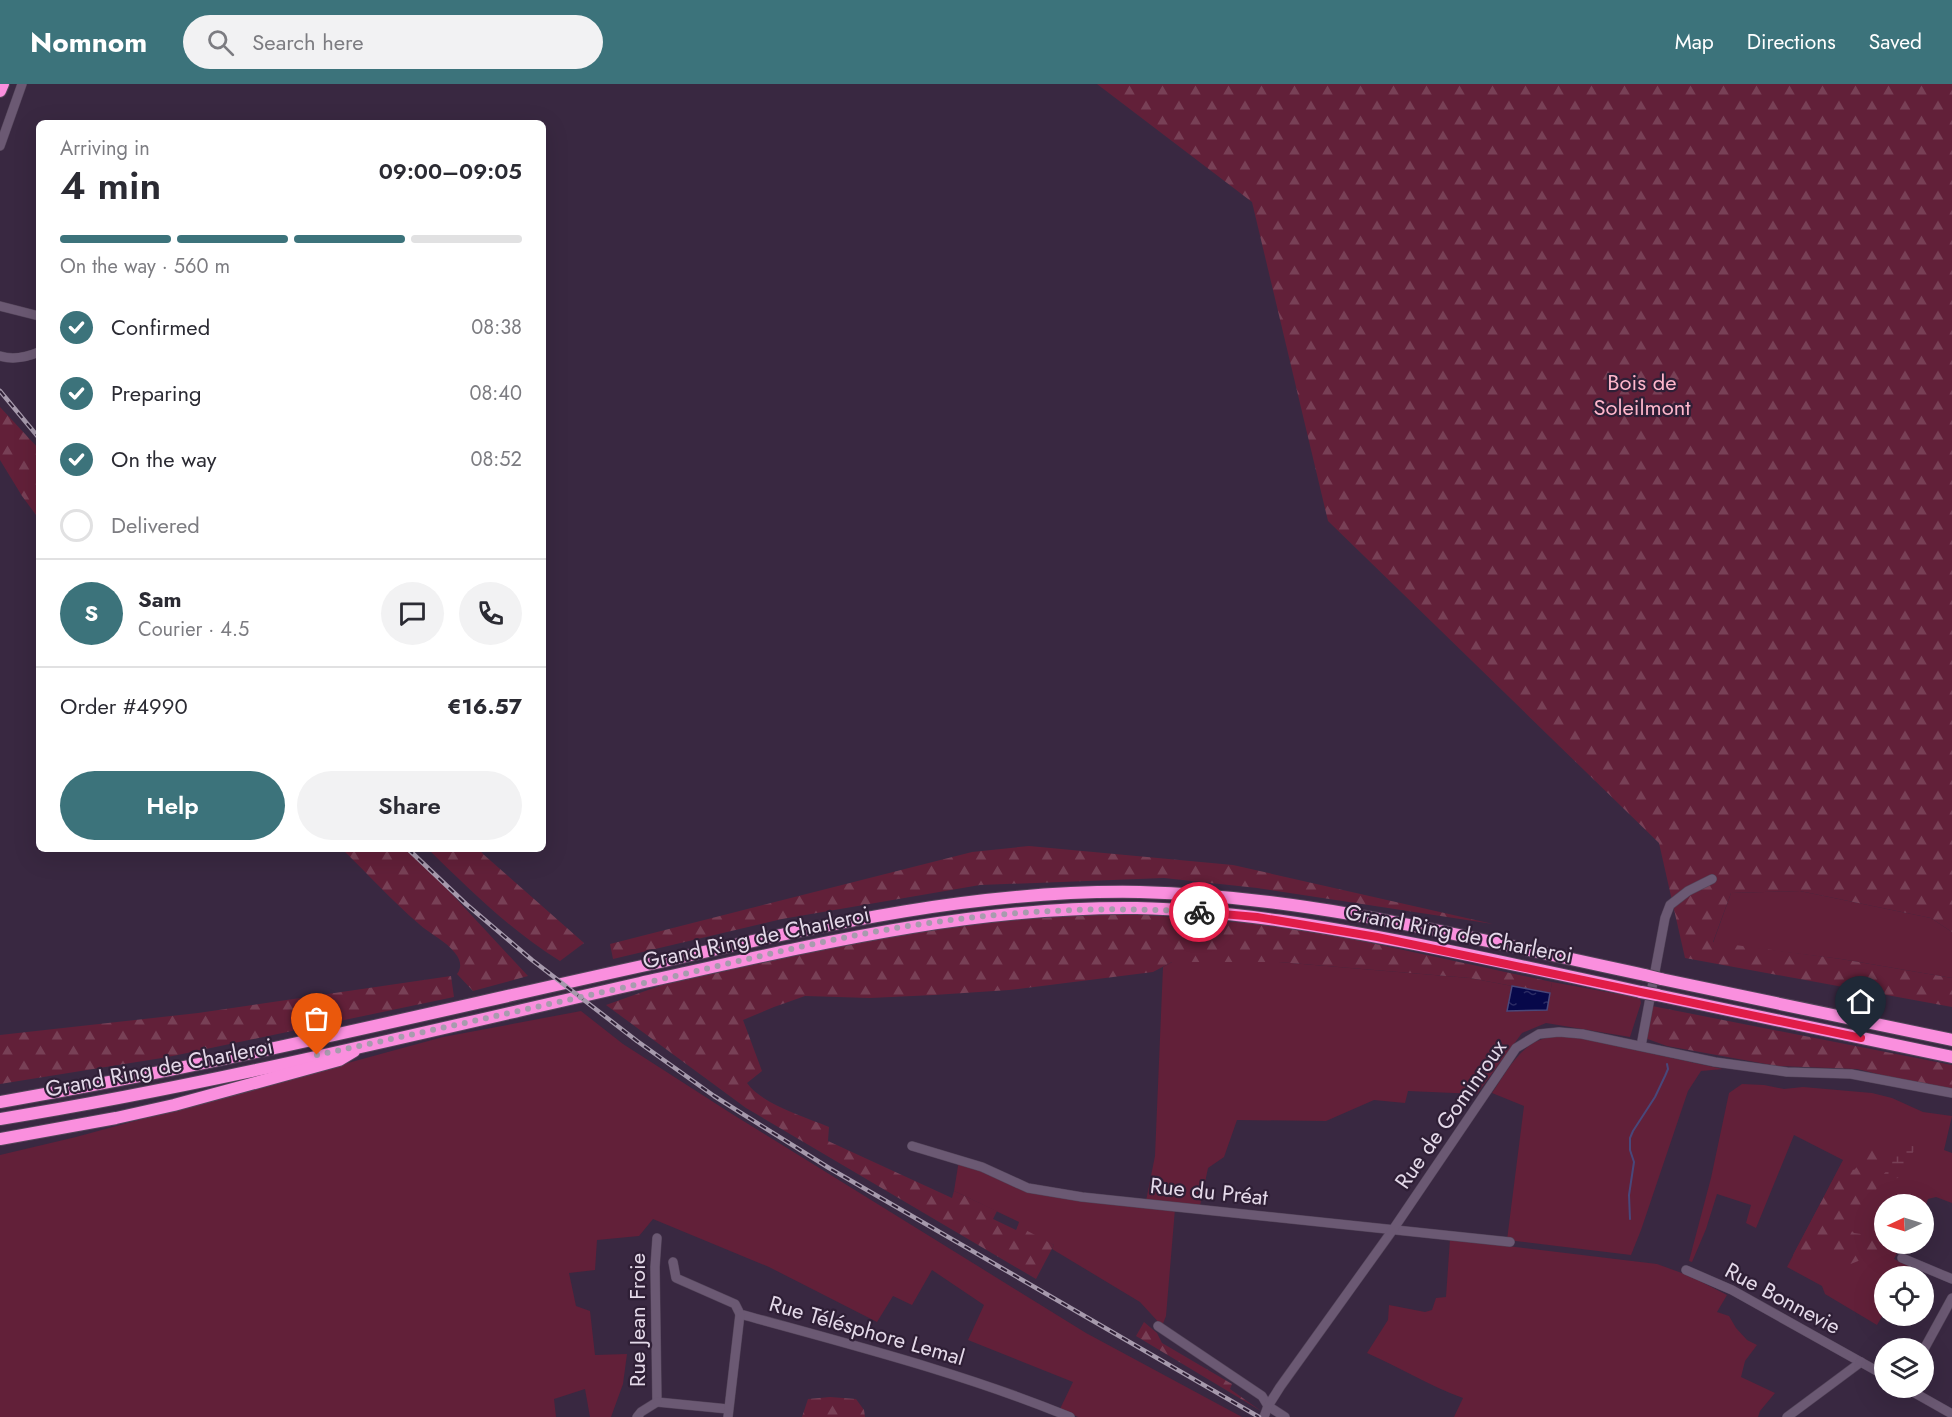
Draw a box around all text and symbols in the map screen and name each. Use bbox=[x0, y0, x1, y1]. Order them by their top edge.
search box bbox=[183, 15, 603, 69]
text: Nomnom bbox=[30, 22, 147, 63]
icon: search bbox=[204, 26, 237, 59]
text: Search here bbox=[252, 26, 364, 58]
text: Map bbox=[1675, 27, 1714, 57]
text: Directions bbox=[1747, 27, 1836, 57]
text: Saved bbox=[1869, 27, 1922, 57]
text: Arriving in bbox=[60, 134, 150, 163]
text: 09:00–09:05 bbox=[379, 155, 522, 187]
text: 4 min bbox=[60, 157, 161, 214]
text: On the way · 560 m bbox=[60, 252, 230, 281]
icon: check bbox=[60, 311, 93, 344]
text: Confirmed bbox=[111, 311, 210, 343]
text: 08:38 bbox=[471, 313, 522, 342]
park label: Bois de Soleilmont bbox=[1593, 366, 1691, 423]
icon: check bbox=[60, 377, 93, 410]
text: Preparing bbox=[111, 377, 202, 409]
text: 08:40 bbox=[469, 379, 522, 408]
icon: check bbox=[60, 443, 93, 476]
text: On the way bbox=[111, 443, 216, 475]
text: 08:52 bbox=[470, 445, 522, 474]
text: Delivered bbox=[111, 509, 200, 541]
button: chat bbox=[381, 582, 444, 645]
button: phone bbox=[459, 582, 522, 645]
text: Sam bbox=[138, 583, 182, 615]
text: S bbox=[85, 597, 98, 629]
text: Courier · 4.5 bbox=[138, 615, 249, 644]
text: Order #4990 bbox=[60, 690, 188, 722]
text: €16.57 bbox=[447, 690, 522, 722]
button: Help bbox=[60, 771, 285, 840]
button: Share bbox=[297, 771, 522, 840]
courier bbox=[1169, 882, 1229, 942]
street label: Grand Ring de Charleroi bbox=[1342, 895, 1576, 971]
icon: bike bbox=[1183, 896, 1216, 929]
street label: Grand Ring de Charleroi bbox=[640, 897, 872, 977]
pin bbox=[1835, 976, 1886, 1038]
icon: home bbox=[1844, 985, 1877, 1018]
pin bbox=[291, 993, 342, 1055]
icon: bag bbox=[300, 1002, 333, 1035]
street label: Grand Ring de Charleroi bbox=[42, 1029, 276, 1105]
street label: Rue de Gominroux bbox=[1386, 1032, 1514, 1195]
street label: Rue du Préat bbox=[1148, 1169, 1270, 1213]
north arrow bbox=[1874, 1194, 1934, 1254]
map controls bbox=[1874, 1194, 1934, 1398]
street label: Rue Jean Froie bbox=[621, 1253, 653, 1387]
street label: Rue Bonnevie bbox=[1719, 1254, 1847, 1342]
button: locate bbox=[1874, 1266, 1934, 1326]
street label: Rue Télésphore Lemal bbox=[766, 1287, 968, 1373]
button: layers bbox=[1874, 1338, 1934, 1398]

